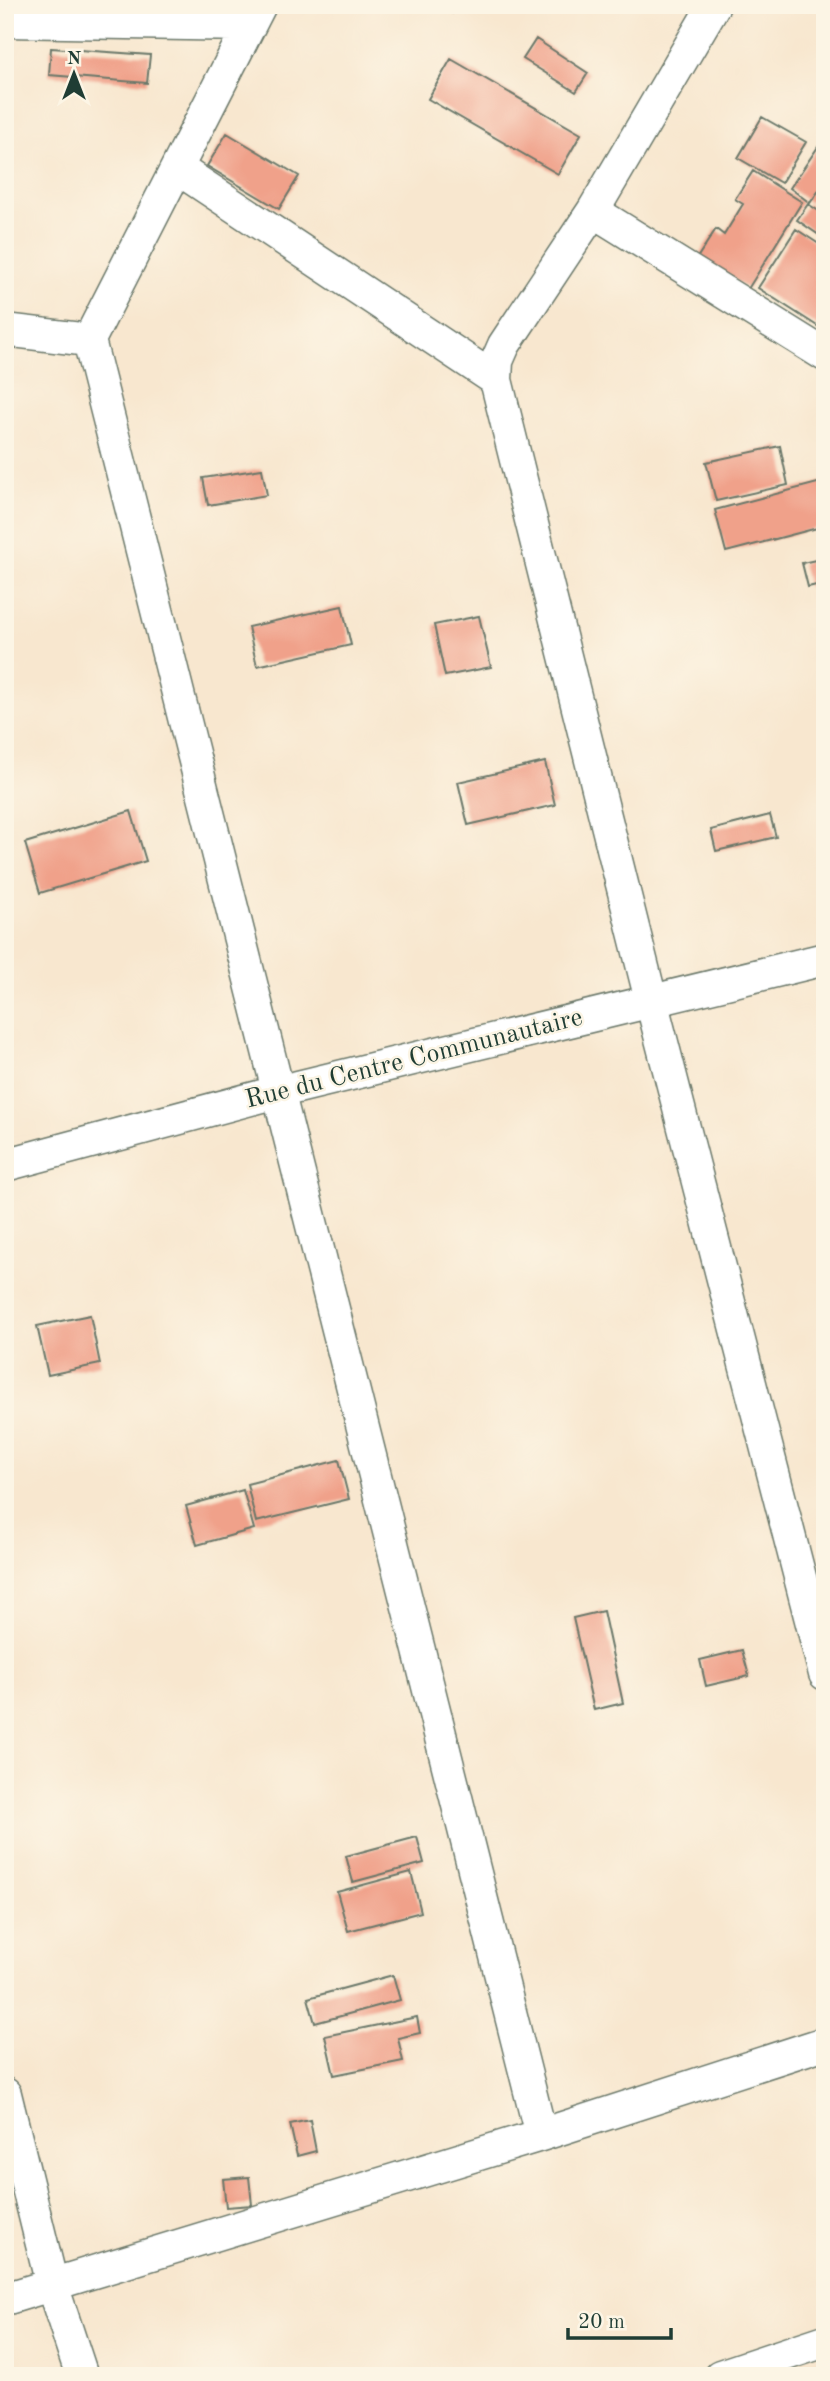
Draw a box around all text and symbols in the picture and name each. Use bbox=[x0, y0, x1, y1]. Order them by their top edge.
north arrow bbox=[38, 38, 108, 108]
text: N bbox=[67, 50, 82, 69]
street label: Rue du Centre Communautaire bbox=[243, 1004, 585, 1114]
scale bar bbox=[568, 2297, 671, 2341]
text: 20 m bbox=[578, 2312, 625, 2333]

